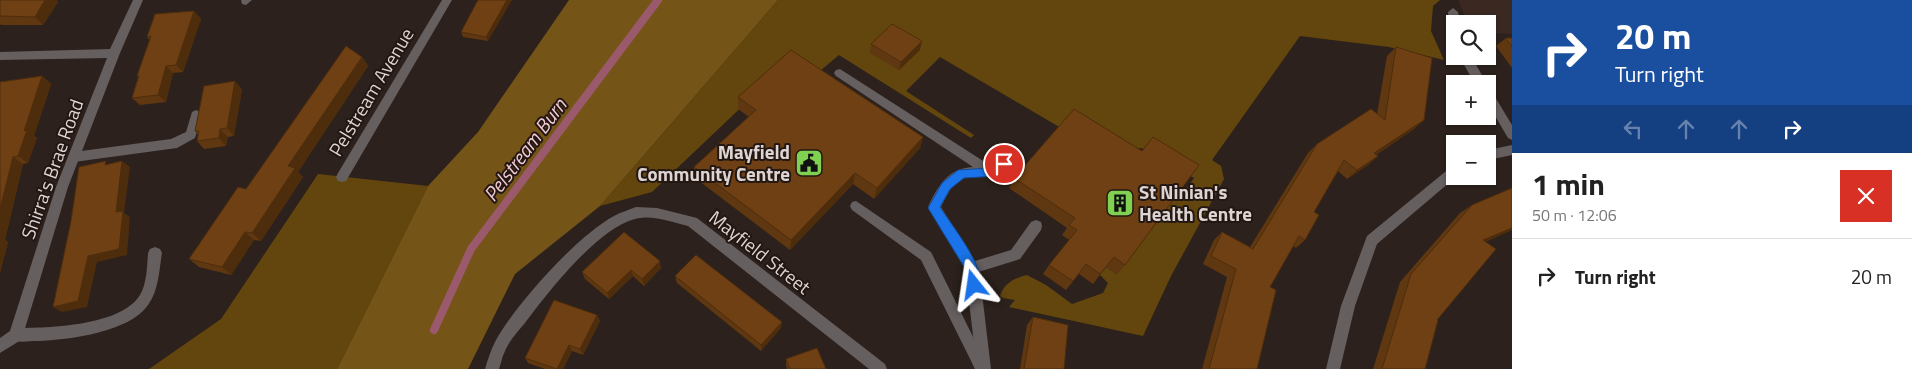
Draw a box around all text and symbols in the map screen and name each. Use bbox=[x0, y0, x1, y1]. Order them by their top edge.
text: 20 m bbox=[1615, 9, 1691, 63]
map controls bbox=[1446, 15, 1496, 185]
button: search bbox=[1446, 15, 1496, 65]
icon: right bbox=[1532, 20, 1597, 85]
street label: Pelstream Avenue bbox=[321, 22, 421, 162]
text: Turn right bbox=[1615, 57, 1704, 91]
button: + bbox=[1446, 75, 1496, 125]
water label: Pelstream Burn bbox=[475, 91, 574, 208]
street label: Shirra's Brae Road bbox=[13, 95, 90, 243]
icon: left bbox=[1619, 115, 1647, 143]
icon: ahead bbox=[1672, 115, 1700, 143]
icon: ahead bbox=[1725, 115, 1753, 143]
icon: right bbox=[1778, 115, 1806, 143]
button: − bbox=[1446, 135, 1496, 185]
place label: Mayfield Community Centre bbox=[637, 137, 790, 188]
pin bbox=[983, 143, 1025, 185]
public building icon: Mayfield Community Centre bbox=[794, 148, 824, 178]
icon: arrive bbox=[990, 150, 1018, 178]
text: 1 min bbox=[1532, 161, 1605, 207]
button: close bbox=[1840, 170, 1892, 222]
place label: St Ninian's Health Centre bbox=[1139, 177, 1252, 228]
building icon: St Ninian's Health Centre bbox=[1105, 188, 1135, 218]
street label: Mayfield Street bbox=[703, 203, 818, 301]
text: 50 m · 12:06 bbox=[1532, 203, 1617, 227]
position arrow bbox=[947, 258, 999, 310]
icon: right bbox=[1532, 262, 1560, 290]
text: Turn right bbox=[1575, 262, 1656, 291]
text: 20 m bbox=[1851, 262, 1892, 291]

